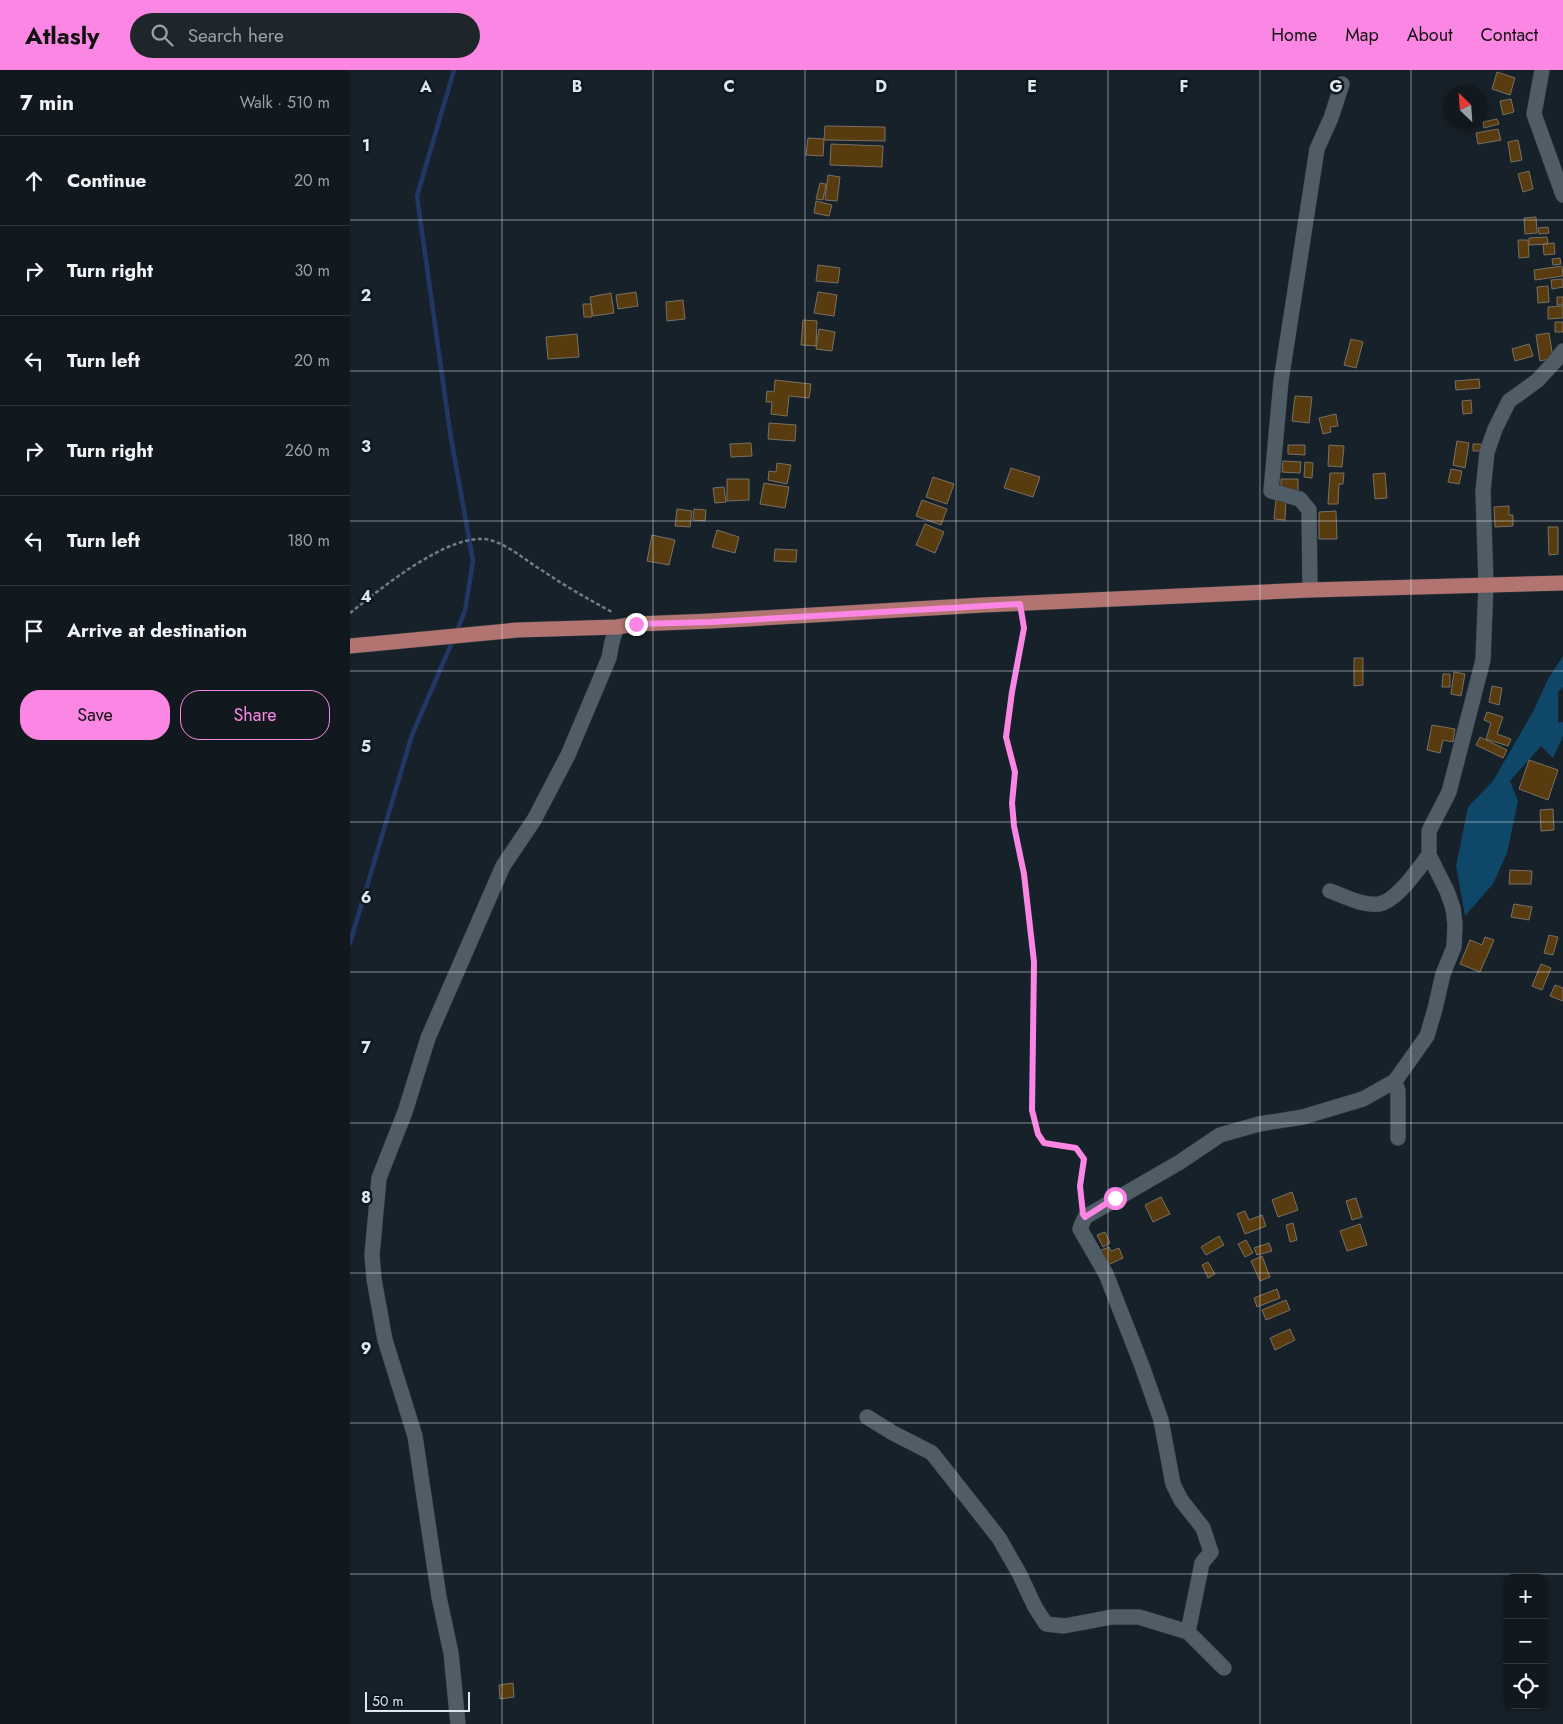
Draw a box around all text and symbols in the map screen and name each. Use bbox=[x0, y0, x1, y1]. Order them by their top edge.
search box bbox=[130, 13, 480, 58]
text: Atlasly bbox=[25, 18, 100, 53]
icon: search bbox=[148, 21, 176, 49]
text: Search here bbox=[188, 22, 284, 49]
text: Home bbox=[1271, 22, 1317, 48]
text: Map bbox=[1345, 22, 1379, 48]
text: About bbox=[1407, 22, 1452, 48]
text: Contact bbox=[1480, 22, 1538, 48]
text: A bbox=[419, 75, 432, 98]
text: B bbox=[572, 75, 582, 98]
text: C bbox=[723, 75, 735, 98]
text: D bbox=[875, 75, 887, 98]
text: E bbox=[1027, 75, 1037, 98]
text: F bbox=[1180, 75, 1188, 98]
text: G bbox=[1329, 75, 1343, 98]
north arrow bbox=[1443, 85, 1488, 130]
text: 7 min bbox=[20, 88, 74, 118]
text: Walk · 510 m bbox=[240, 91, 330, 114]
text: 1 bbox=[362, 134, 370, 157]
icon: ahead bbox=[20, 167, 48, 195]
text: Continue bbox=[67, 167, 146, 194]
text: 20 m bbox=[294, 169, 330, 192]
icon: right bbox=[20, 257, 48, 285]
text: Turn right bbox=[67, 257, 153, 284]
text: 30 m bbox=[294, 259, 330, 282]
text: 2 bbox=[361, 284, 371, 307]
icon: left bbox=[20, 347, 48, 375]
text: Turn left bbox=[67, 347, 140, 374]
text: 20 m bbox=[294, 349, 330, 372]
text: 3 bbox=[361, 435, 371, 458]
icon: right bbox=[20, 437, 48, 465]
text: Turn right bbox=[67, 437, 153, 464]
text: 260 m bbox=[285, 439, 330, 462]
icon: left bbox=[20, 527, 48, 555]
text: Turn left bbox=[67, 527, 140, 554]
text: 180 m bbox=[287, 529, 330, 552]
text: 4 bbox=[360, 585, 372, 608]
route end bbox=[625, 613, 648, 636]
icon: arrive bbox=[20, 617, 48, 645]
text: Arrive at destination bbox=[67, 617, 247, 644]
button: Save bbox=[20, 690, 170, 740]
button: Share bbox=[180, 690, 330, 740]
text: 5 bbox=[361, 735, 371, 758]
text: 6 bbox=[361, 886, 371, 909]
text: 7 bbox=[361, 1036, 371, 1059]
text: 8 bbox=[361, 1186, 371, 1209]
route start bbox=[1104, 1187, 1127, 1210]
text: 9 bbox=[361, 1337, 371, 1360]
map controls bbox=[1503, 1574, 1548, 1709]
button: + bbox=[1503, 1574, 1548, 1619]
button: − bbox=[1503, 1619, 1548, 1664]
button: locate bbox=[1503, 1664, 1548, 1709]
scale bar bbox=[365, 1689, 470, 1712]
text: 50 m bbox=[372, 1691, 403, 1711]

